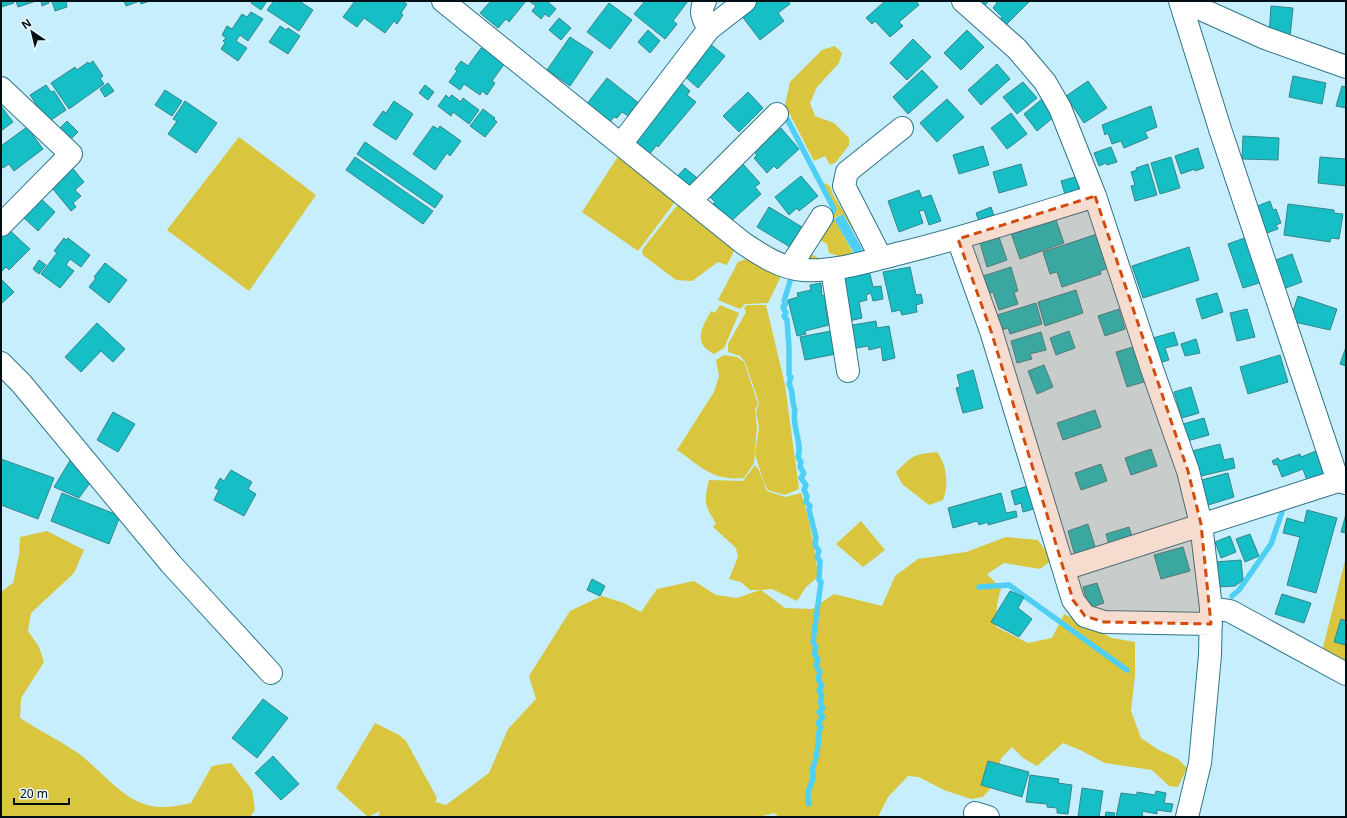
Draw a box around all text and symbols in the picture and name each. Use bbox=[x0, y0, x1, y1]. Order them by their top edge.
north arrow bbox=[12, 12, 52, 52]
text: N bbox=[18, 15, 34, 32]
scale bar bbox=[14, 780, 69, 806]
text: 20 m bbox=[20, 785, 48, 802]

